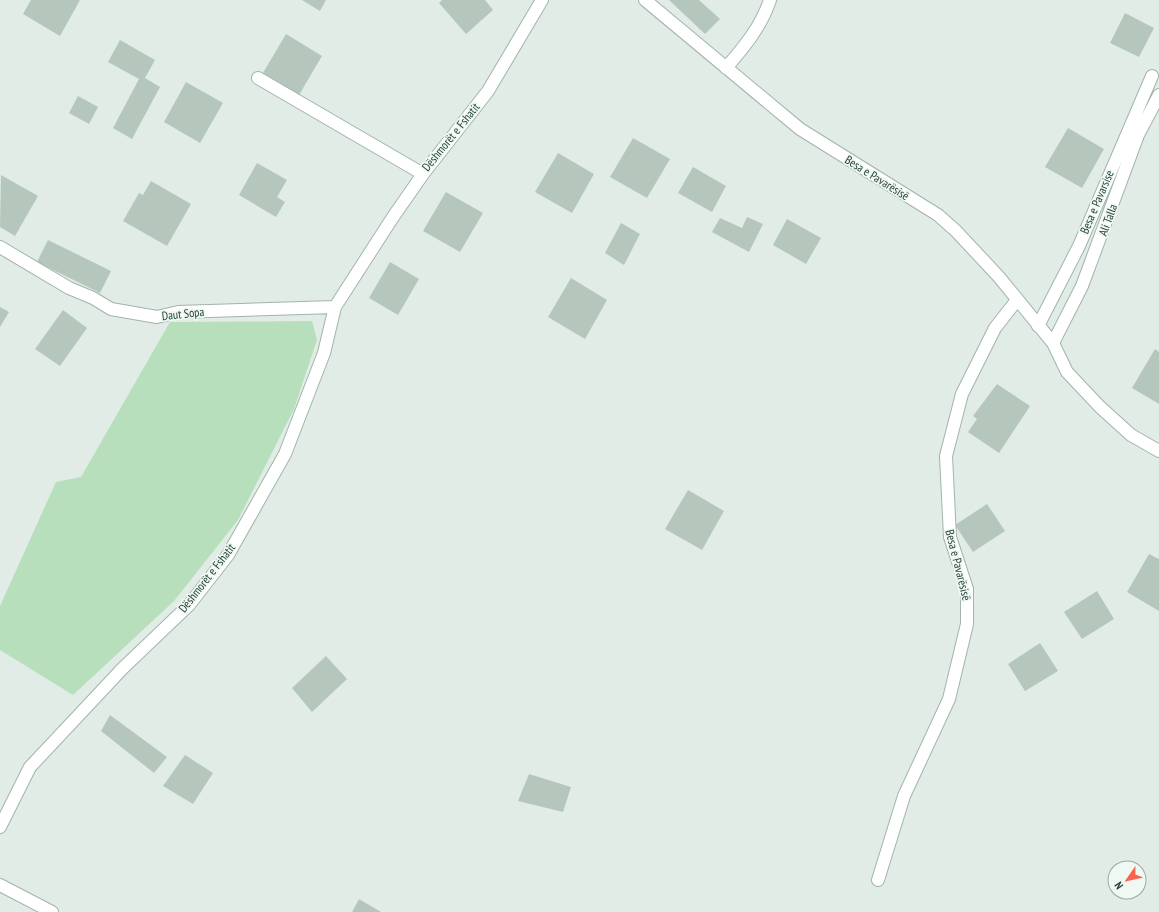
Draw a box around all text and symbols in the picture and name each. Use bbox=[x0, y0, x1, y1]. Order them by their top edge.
street label: Dëshmorët e Fshatit bbox=[419, 99, 483, 174]
street label: Besa e Pavarësisë bbox=[842, 152, 912, 203]
street label: Besa e Pavarsise bbox=[1076, 168, 1117, 236]
street label: Ali Talla bbox=[1095, 202, 1120, 238]
street label: Daut Sopa bbox=[161, 304, 205, 323]
street label: Besa e Pavarësisë bbox=[942, 528, 975, 602]
street label: Dëshmorët e Fshatit bbox=[175, 540, 239, 615]
north arrow bbox=[1107, 860, 1147, 900]
text: N bbox=[1111, 879, 1126, 892]

